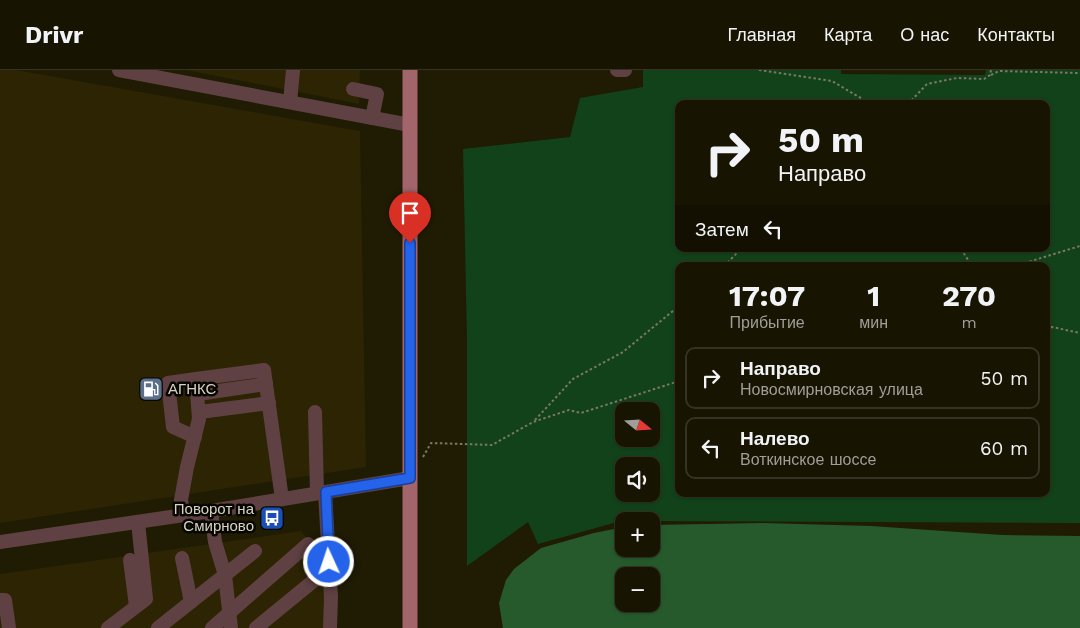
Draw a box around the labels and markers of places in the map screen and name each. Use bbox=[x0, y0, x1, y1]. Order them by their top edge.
pin bbox=[389, 192, 431, 243]
fuel station icon: АГНКС bbox=[138, 376, 164, 402]
place label: АГНКС bbox=[168, 380, 217, 398]
place label: Поворот на Смирново bbox=[174, 500, 255, 535]
bus stop icon: Поворот на Смирново bbox=[259, 505, 285, 531]

